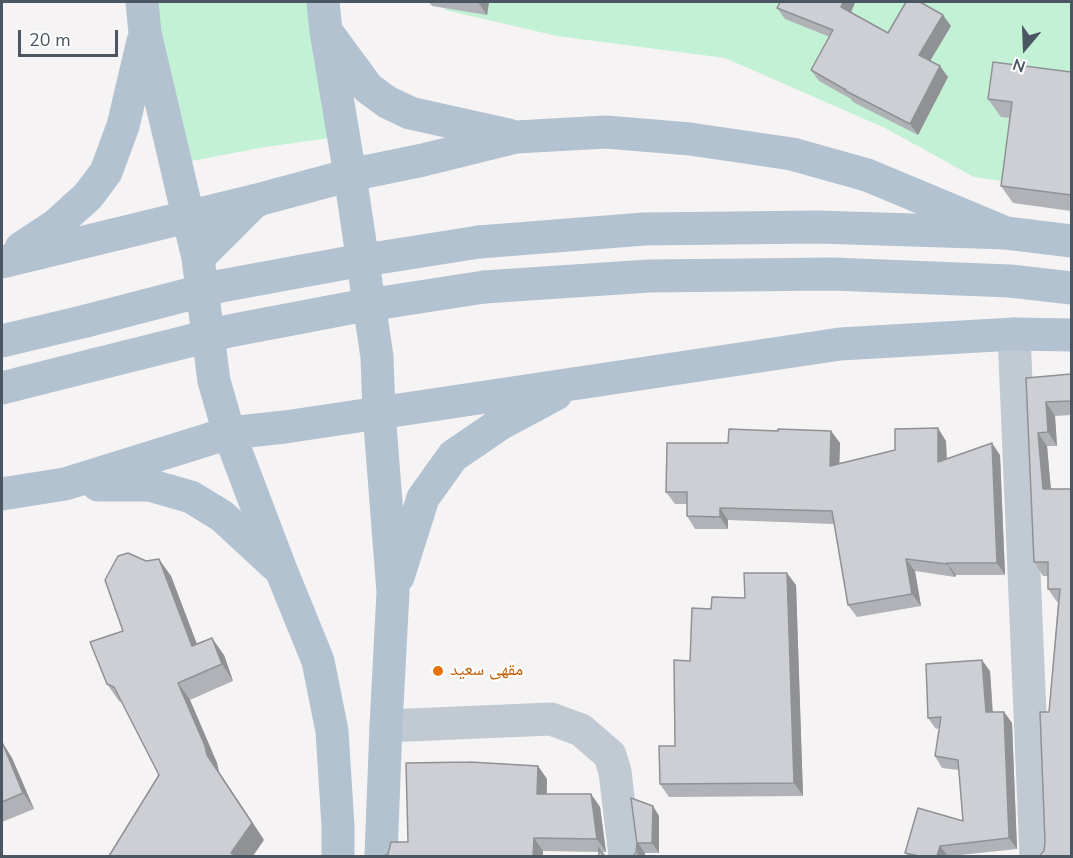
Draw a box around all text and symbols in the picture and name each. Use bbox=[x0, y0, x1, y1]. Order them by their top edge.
scale bar bbox=[21, 18, 122, 56]
north arrow bbox=[995, 18, 1055, 78]
text: 20 m bbox=[29, 28, 71, 52]
text: N bbox=[1010, 53, 1028, 77]
place label: مقهى سعيد bbox=[450, 660, 523, 682]
marker: مقهى سعيد bbox=[431, 664, 445, 678]

